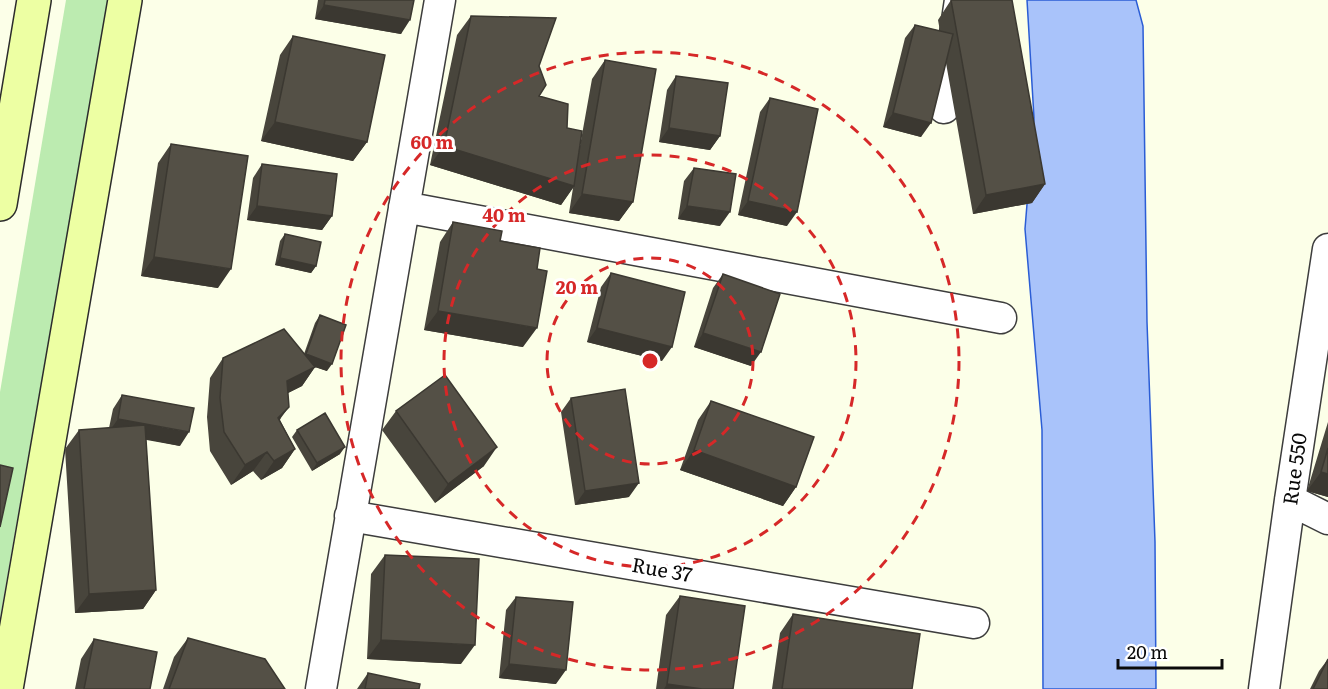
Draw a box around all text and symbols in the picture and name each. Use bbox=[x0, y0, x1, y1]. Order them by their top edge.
text: 60 m bbox=[410, 128, 454, 155]
text: 40 m bbox=[482, 201, 526, 228]
text: 20 m bbox=[556, 273, 598, 300]
centre of rings bbox=[640, 351, 660, 371]
street label: Rue 550 bbox=[1273, 431, 1313, 507]
street label: Rue 37 bbox=[630, 548, 695, 588]
scale bar bbox=[1118, 632, 1222, 670]
text: 20 m bbox=[1127, 638, 1168, 665]

